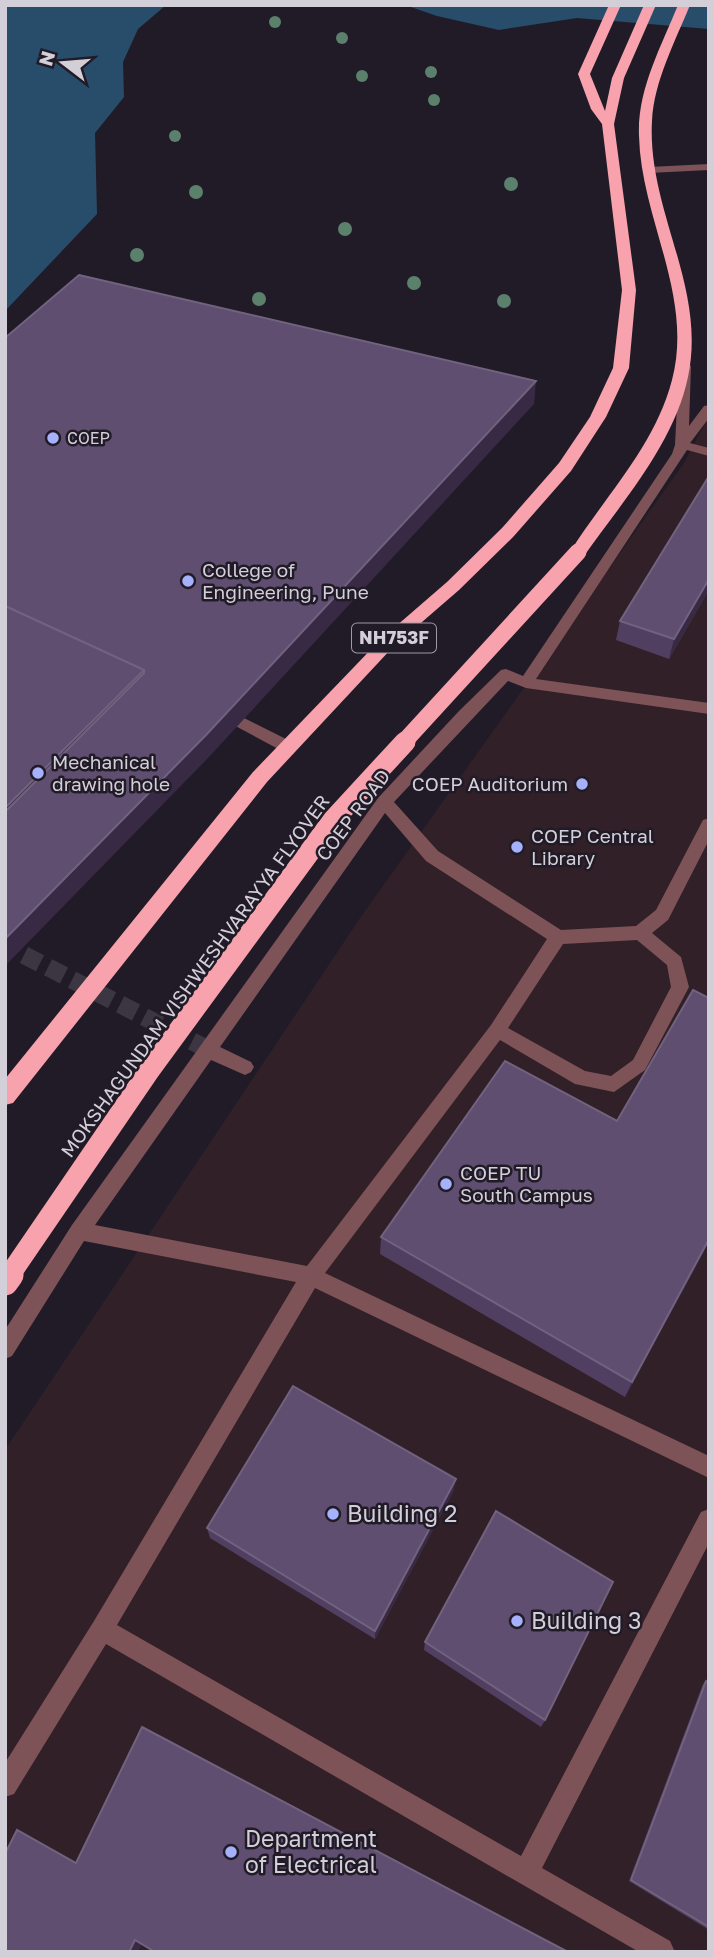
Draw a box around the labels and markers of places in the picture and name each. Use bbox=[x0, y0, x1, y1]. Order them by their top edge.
place label: COEP bbox=[67, 428, 110, 448]
marker: COEP bbox=[45, 430, 61, 446]
place label: College of Engineering, Pune bbox=[202, 558, 369, 603]
marker: College of Engineering, Pune bbox=[180, 573, 196, 589]
place label: Mechanical drawing hole bbox=[52, 750, 170, 795]
marker: Mechanical drawing hole bbox=[30, 765, 46, 781]
place label: COEP Auditorium bbox=[412, 772, 568, 795]
marker: COEP Auditorium bbox=[574, 776, 590, 792]
place label: COEP Central Library bbox=[531, 824, 654, 869]
marker: COEP Central Library bbox=[509, 839, 525, 855]
place label: COEP TU South Campus bbox=[460, 1161, 593, 1206]
marker: COEP TU South Campus bbox=[438, 1176, 454, 1192]
place label: Building 2 bbox=[347, 1499, 457, 1527]
marker: Building 2 bbox=[325, 1506, 341, 1522]
place label: Building 3 bbox=[531, 1606, 641, 1634]
marker: Building 3 bbox=[509, 1613, 525, 1629]
place label: Department of Electrical bbox=[245, 1824, 377, 1878]
marker: Department of Electrical bbox=[223, 1844, 239, 1860]

